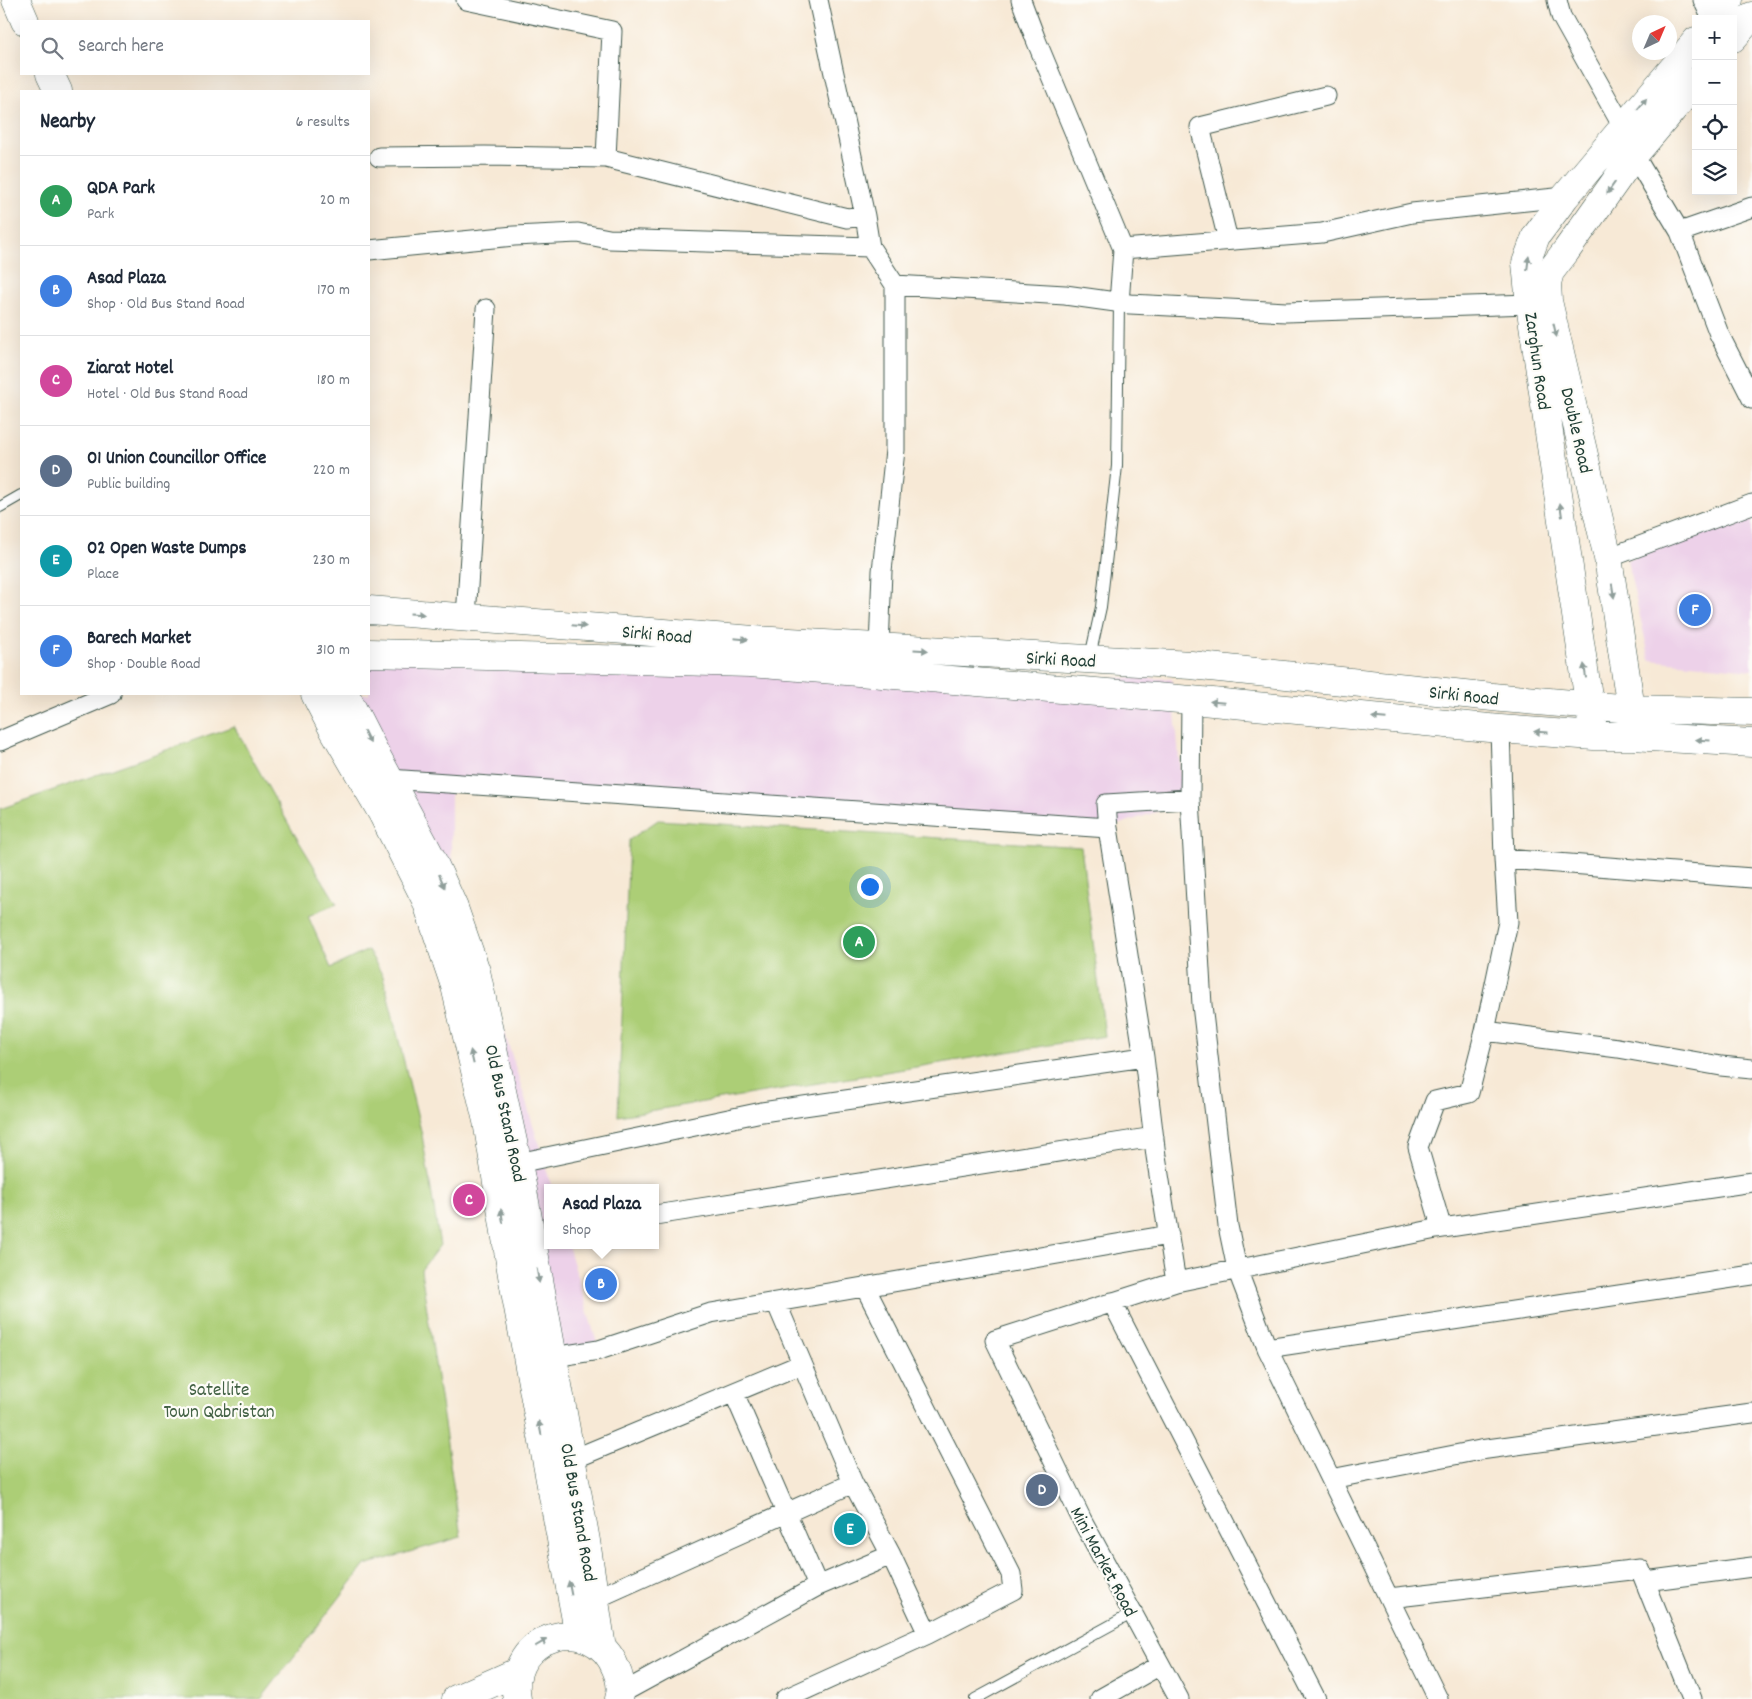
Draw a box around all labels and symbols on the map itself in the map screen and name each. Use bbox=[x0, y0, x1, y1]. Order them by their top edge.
north arrow bbox=[1632, 15, 1677, 60]
one-way arrow bbox=[1636, 99, 1648, 111]
one-way arrow bbox=[1606, 182, 1616, 195]
one-way arrow bbox=[1524, 254, 1532, 270]
street label: Zarghun Road bbox=[1515, 311, 1556, 412]
one-way arrow bbox=[1551, 322, 1559, 337]
street label: Double Road bbox=[1552, 385, 1598, 476]
one-way arrow bbox=[1557, 502, 1565, 518]
one-way arrow bbox=[1609, 583, 1617, 599]
pin: F bbox=[1679, 591, 1711, 629]
one-way arrow bbox=[410, 610, 426, 618]
street label: Sirki Road bbox=[621, 620, 693, 653]
one-way arrow bbox=[572, 623, 588, 631]
one-way arrow bbox=[734, 636, 750, 644]
one-way arrow bbox=[913, 646, 929, 654]
street label: Sirki Road bbox=[1025, 646, 1097, 677]
one-way arrow bbox=[1580, 662, 1588, 678]
street label: Sirki Road bbox=[1427, 680, 1500, 715]
one-way arrow bbox=[1209, 698, 1225, 706]
one-way arrow bbox=[1371, 714, 1387, 722]
one-way arrow bbox=[1533, 728, 1549, 736]
one-way arrow bbox=[363, 730, 371, 744]
one-way arrow bbox=[1695, 735, 1711, 743]
one-way arrow bbox=[439, 874, 447, 888]
your location bbox=[857, 874, 883, 900]
pin: A bbox=[843, 923, 875, 961]
street label: Old Bus Stand Road bbox=[476, 1042, 531, 1185]
one-way arrow bbox=[468, 1049, 476, 1064]
pin: C bbox=[453, 1181, 485, 1219]
one-way arrow bbox=[498, 1208, 506, 1224]
pin: B bbox=[585, 1265, 617, 1303]
one-way arrow bbox=[535, 1268, 543, 1284]
park label: Satellite Town Qabristan bbox=[163, 1378, 275, 1427]
one-way arrow bbox=[536, 1420, 544, 1436]
street label: Old Bus Stand Road bbox=[551, 1441, 602, 1584]
pin: D bbox=[1026, 1471, 1058, 1509]
street label: Mini Market Road bbox=[1062, 1503, 1142, 1623]
pin: E bbox=[834, 1510, 866, 1548]
one-way arrow bbox=[565, 1579, 573, 1595]
one-way arrow bbox=[535, 1638, 548, 1647]

